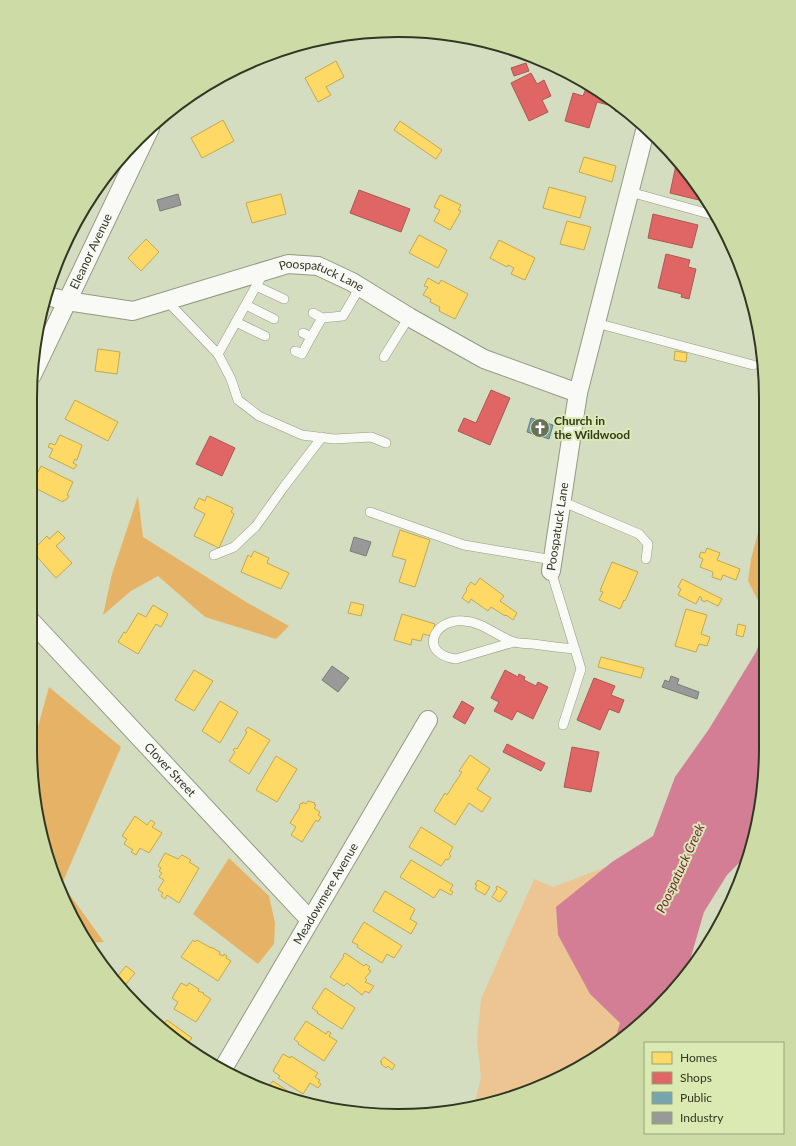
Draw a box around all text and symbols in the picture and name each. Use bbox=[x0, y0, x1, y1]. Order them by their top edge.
street label: Eleanor Avenue bbox=[66, 211, 115, 291]
street label: Poospatuck Lane bbox=[277, 256, 367, 295]
place label: Church in the Wildwood bbox=[554, 413, 630, 442]
church icon: Church in the Wildwood bbox=[529, 417, 551, 439]
street label: Poospatuck Lane bbox=[543, 481, 571, 572]
street label: Clover Street bbox=[141, 739, 200, 800]
water label: Poospatuck Creek bbox=[652, 820, 708, 915]
street label: Meadowmere Avenue bbox=[290, 840, 361, 947]
legend bbox=[644, 1042, 784, 1134]
text: Homes bbox=[680, 1050, 717, 1065]
text: Shops bbox=[680, 1070, 712, 1085]
text: Public bbox=[680, 1090, 712, 1105]
text: Industry bbox=[680, 1110, 724, 1125]

